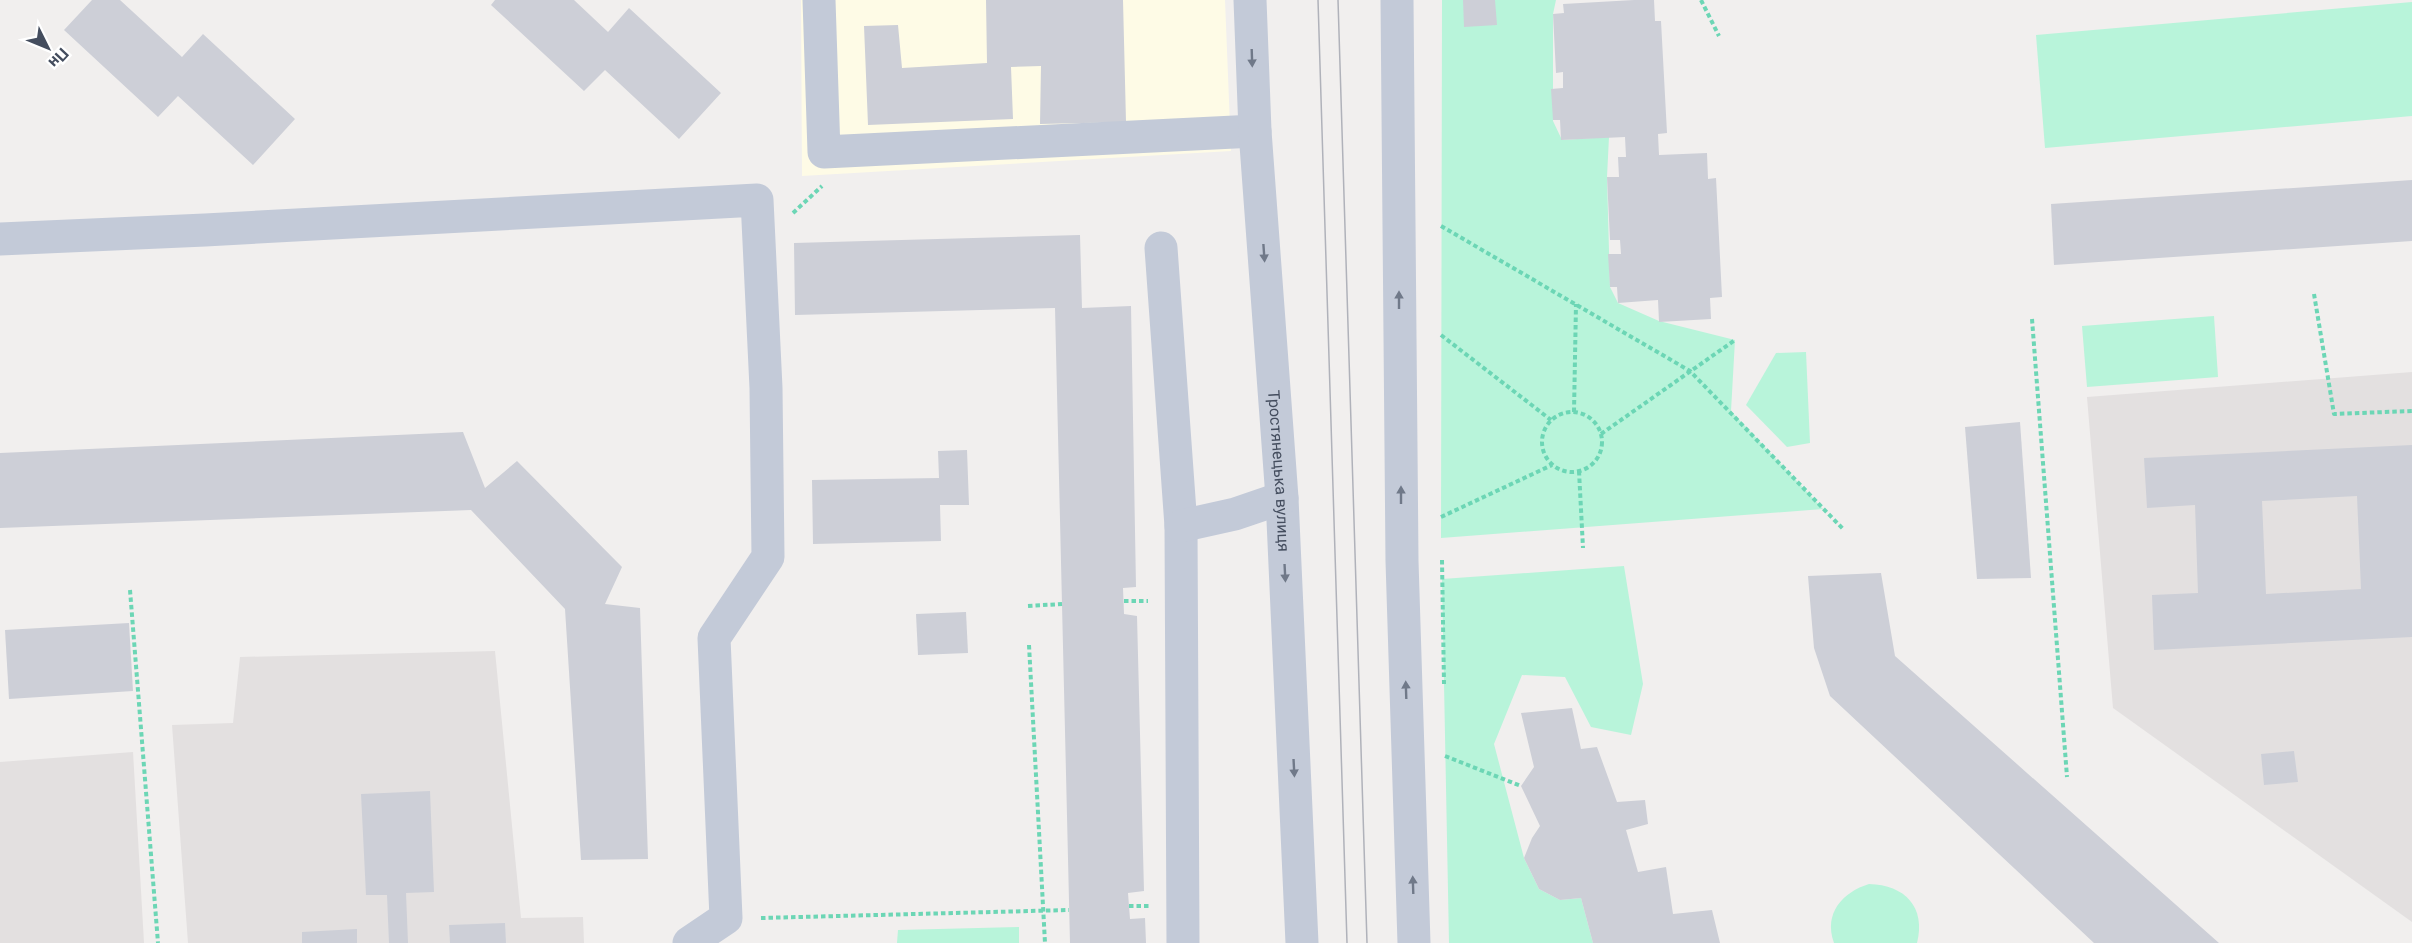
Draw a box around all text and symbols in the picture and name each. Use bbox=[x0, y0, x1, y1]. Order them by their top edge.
north arrow bbox=[18, 18, 78, 78]
text: Пн bbox=[45, 44, 73, 72]
one-way arrow bbox=[1248, 49, 1257, 68]
one-way arrow bbox=[1259, 244, 1269, 263]
one-way arrow bbox=[1395, 290, 1404, 309]
street label: Тростянецька вулиця bbox=[1265, 389, 1294, 552]
one-way arrow bbox=[1396, 485, 1406, 504]
one-way arrow bbox=[1281, 564, 1290, 583]
one-way arrow bbox=[1401, 680, 1411, 699]
one-way arrow bbox=[1289, 759, 1299, 778]
one-way arrow bbox=[1408, 875, 1417, 894]

